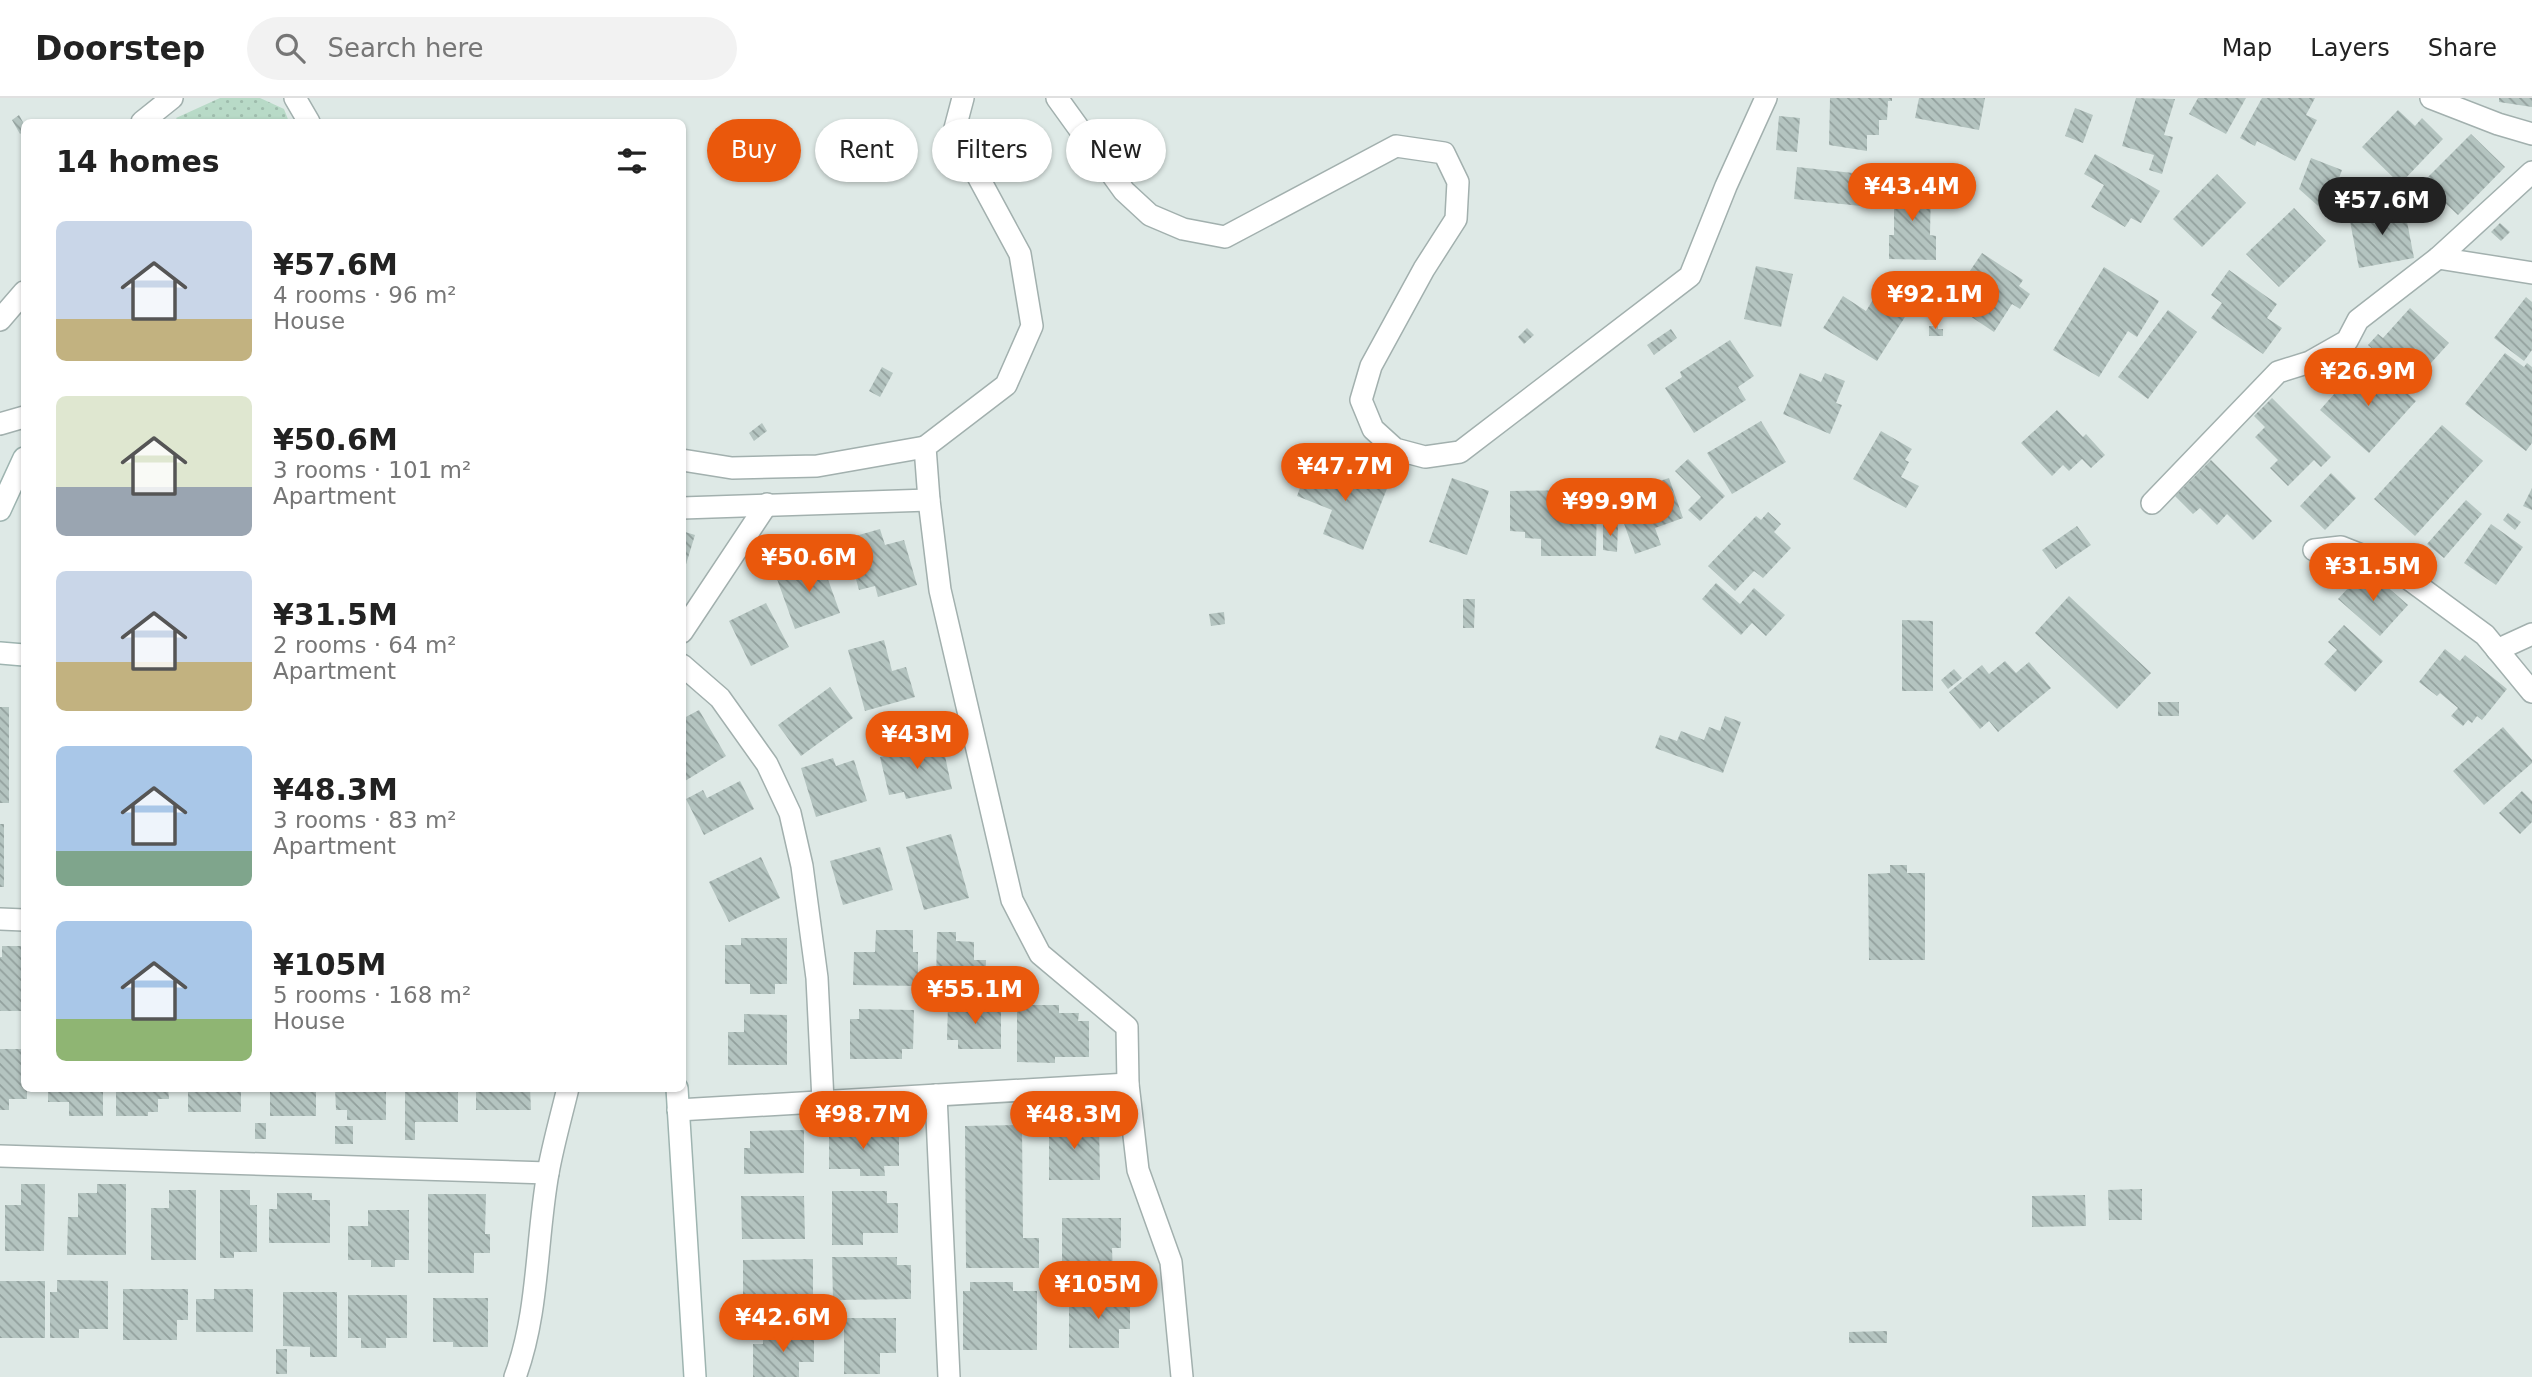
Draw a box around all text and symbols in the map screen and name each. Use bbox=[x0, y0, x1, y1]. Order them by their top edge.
search box bbox=[247, 17, 737, 80]
text: Doorstep bbox=[35, 29, 205, 68]
icon: search bbox=[271, 29, 309, 67]
text: Search here bbox=[327, 33, 484, 63]
text: Map bbox=[2222, 34, 2272, 62]
text: Layers bbox=[2310, 34, 2390, 62]
text: Share bbox=[2428, 34, 2497, 62]
chip: Buy bbox=[707, 119, 801, 182]
chip: Rent bbox=[815, 119, 918, 182]
chip: Filters bbox=[932, 119, 1052, 182]
chip: New bbox=[1066, 119, 1166, 182]
icon: filters bbox=[613, 142, 651, 180]
text: 14 homes bbox=[56, 144, 220, 179]
pin: ¥43.4M bbox=[1855, 164, 1969, 223]
text: ¥43.4M bbox=[1864, 173, 1960, 199]
pin: ¥57.6M bbox=[2325, 178, 2439, 237]
text: ¥57.6M bbox=[2334, 187, 2430, 213]
text: ¥57.6M bbox=[273, 247, 398, 282]
icon: home bbox=[112, 249, 196, 333]
pin: ¥92.1M bbox=[1878, 272, 1992, 331]
text: ¥92.1M bbox=[1887, 281, 1983, 307]
text: 4 rooms · 96 m² bbox=[273, 282, 457, 308]
text: House bbox=[273, 308, 345, 334]
pin: ¥26.9M bbox=[2311, 348, 2425, 408]
text: ¥26.9M bbox=[2320, 358, 2416, 384]
text: ¥50.6M bbox=[273, 422, 398, 457]
icon: home bbox=[112, 424, 196, 508]
pin: ¥47.7M bbox=[1288, 444, 1402, 503]
text: ¥47.7M bbox=[1297, 453, 1393, 479]
text: 3 rooms · 101 m² bbox=[273, 457, 471, 483]
pin: ¥99.9M bbox=[1553, 478, 1667, 538]
text: Apartment bbox=[273, 483, 396, 509]
text: ¥99.9M bbox=[1562, 488, 1658, 514]
pin: ¥50.6M bbox=[752, 534, 866, 594]
text: ¥50.6M bbox=[761, 544, 857, 570]
pin: ¥31.5M bbox=[2316, 544, 2430, 603]
text: ¥31.5M bbox=[2325, 553, 2421, 579]
text: ¥31.5M bbox=[273, 597, 398, 632]
icon: home bbox=[112, 599, 196, 683]
text: 2 rooms · 64 m² bbox=[273, 632, 457, 658]
text: Apartment bbox=[273, 658, 396, 684]
pin: ¥43M bbox=[876, 712, 958, 771]
text: ¥43M bbox=[882, 721, 952, 747]
text: ¥48.3M bbox=[273, 772, 398, 807]
icon: home bbox=[112, 774, 196, 858]
text: 3 rooms · 83 m² bbox=[273, 807, 457, 833]
text: Apartment bbox=[273, 833, 396, 859]
text: ¥105M bbox=[273, 947, 386, 982]
icon: home bbox=[112, 949, 196, 1033]
pin: ¥55.1M bbox=[918, 967, 1032, 1026]
text: ¥55.1M bbox=[927, 976, 1023, 1002]
text: 5 rooms · 168 m² bbox=[273, 982, 471, 1008]
text: House bbox=[273, 1008, 345, 1034]
pin: ¥98.7M bbox=[806, 1091, 920, 1151]
pin: ¥48.3M bbox=[1017, 1091, 1131, 1151]
text: ¥98.7M bbox=[815, 1101, 911, 1127]
text: ¥48.3M bbox=[1026, 1101, 1122, 1127]
pin: ¥105M bbox=[1049, 1262, 1147, 1321]
text: ¥105M bbox=[1055, 1271, 1141, 1297]
pin: ¥42.6M bbox=[726, 1294, 840, 1354]
text: ¥42.6M bbox=[735, 1304, 831, 1330]

